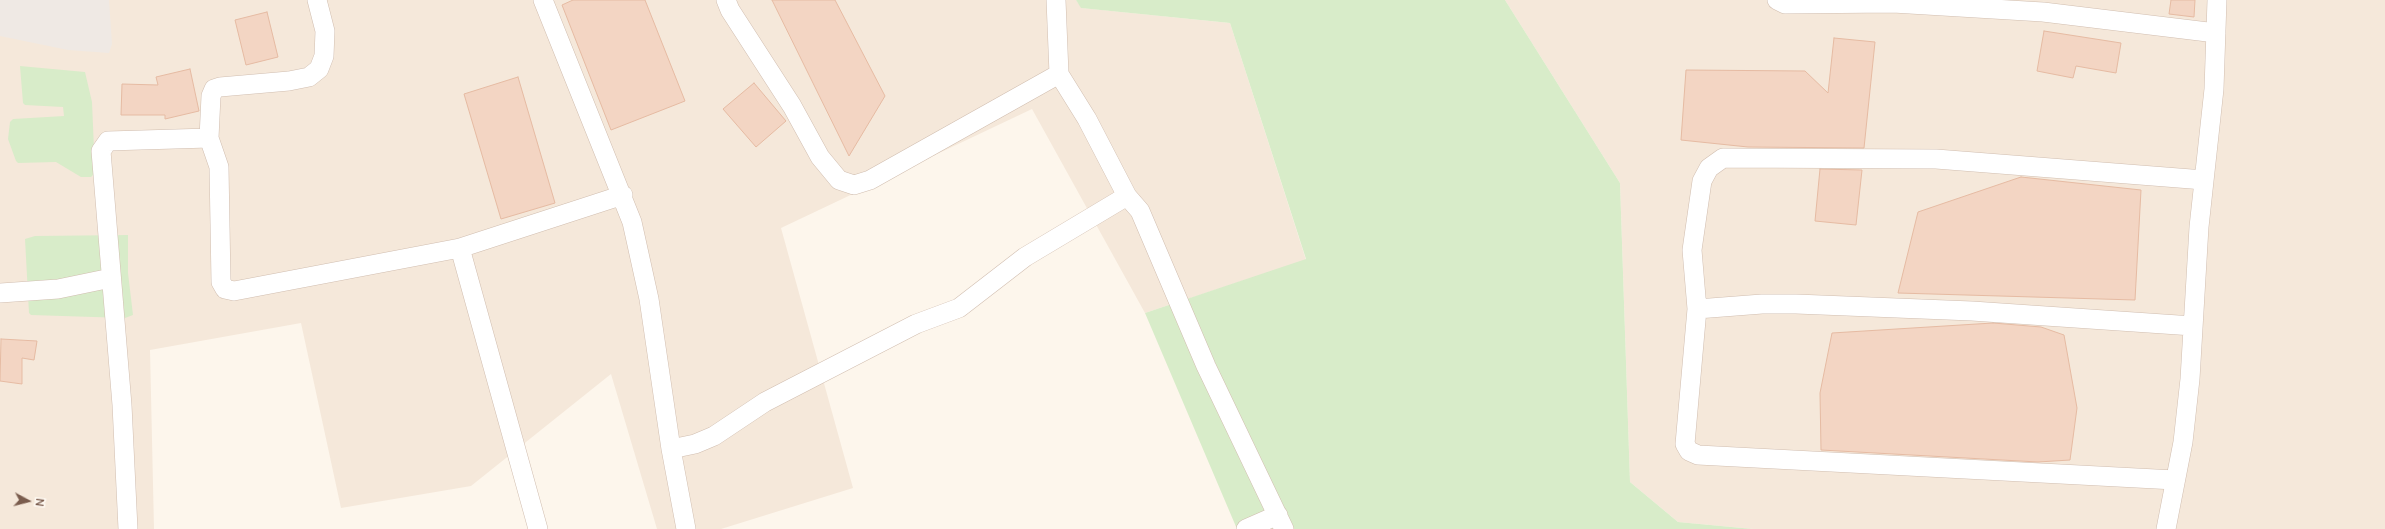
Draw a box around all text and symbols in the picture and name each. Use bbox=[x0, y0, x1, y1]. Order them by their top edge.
north arrow bbox=[8, 481, 48, 521]
text: N bbox=[32, 498, 48, 507]

